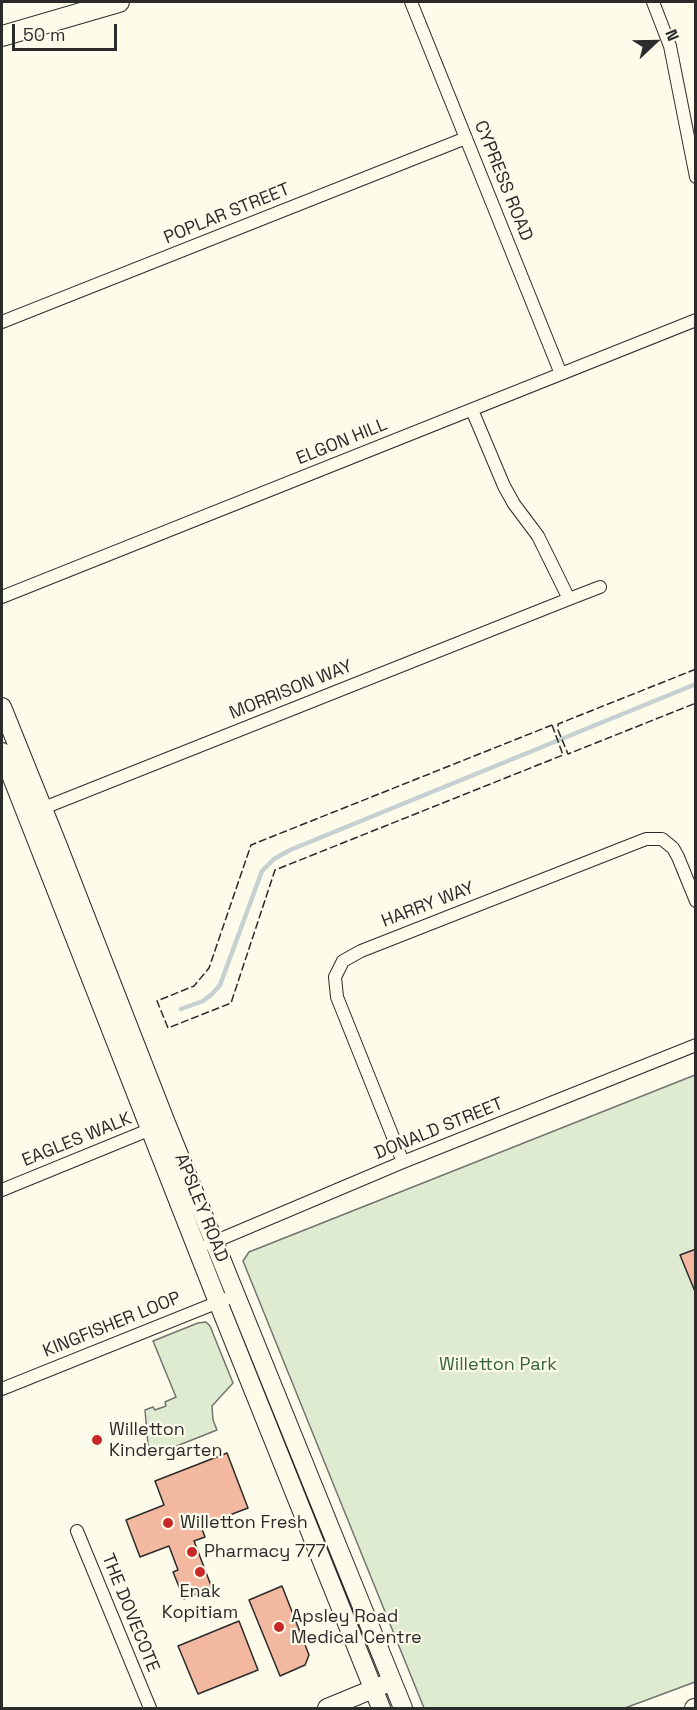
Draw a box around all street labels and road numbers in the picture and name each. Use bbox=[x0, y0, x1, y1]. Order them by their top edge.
street label: CYPRESS ROAD bbox=[469, 118, 537, 244]
street label: POPLAR STREET bbox=[161, 179, 293, 249]
street label: ELGON HILL bbox=[293, 414, 391, 470]
street label: MORRISON WAY bbox=[226, 656, 356, 724]
street label: HARRY WAY bbox=[379, 877, 477, 933]
street label: DONALD STREET bbox=[371, 1093, 507, 1165]
street label: EAGLES WALK bbox=[19, 1108, 135, 1172]
street label: APSLEY ROAD bbox=[169, 1151, 233, 1265]
street label: KINGFISHER LOOP bbox=[40, 1288, 184, 1362]
street label: THE DOVECOTE bbox=[96, 1551, 164, 1675]

